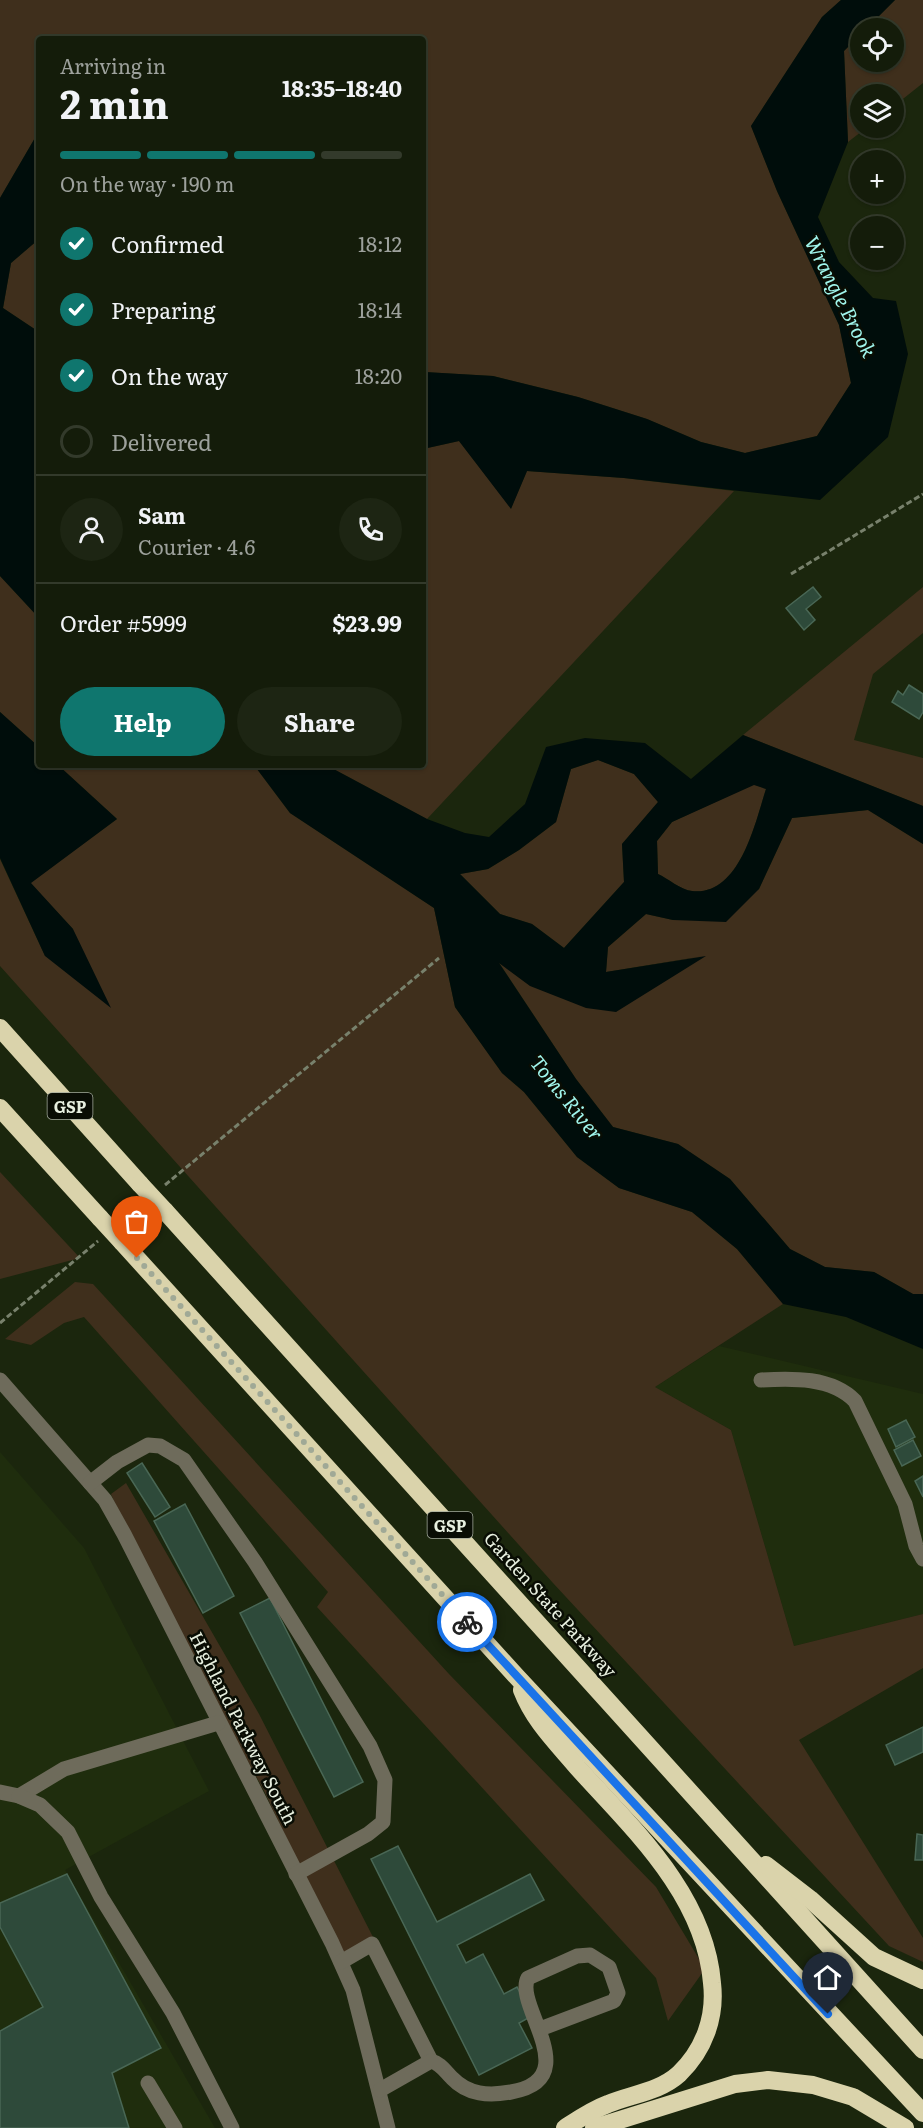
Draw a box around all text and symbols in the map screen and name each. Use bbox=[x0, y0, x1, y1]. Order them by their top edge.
map controls bbox=[850, 18, 904, 270]
button: locate bbox=[850, 18, 904, 72]
text: Arriving in bbox=[60, 50, 166, 80]
text: 18:35–18:40 bbox=[282, 71, 402, 104]
text: 2 min bbox=[60, 73, 169, 131]
button: layers bbox=[850, 84, 904, 138]
button: + bbox=[850, 150, 904, 204]
text: On the way · 190 m bbox=[60, 168, 234, 198]
button: − bbox=[850, 216, 904, 270]
icon: check bbox=[60, 227, 93, 260]
text: Confirmed bbox=[111, 227, 224, 260]
text: 18:12 bbox=[358, 228, 402, 258]
water label: Wrangle Brook bbox=[798, 230, 886, 362]
icon: check bbox=[60, 293, 93, 326]
text: Preparing bbox=[111, 293, 215, 326]
text: 18:14 bbox=[358, 294, 402, 324]
icon: check bbox=[60, 359, 93, 392]
text: On the way bbox=[111, 359, 228, 392]
text: 18:20 bbox=[355, 360, 402, 390]
text: Delivered bbox=[111, 425, 212, 458]
button: person bbox=[60, 498, 123, 561]
text: Sam bbox=[138, 498, 186, 531]
button: phone bbox=[339, 498, 402, 561]
text: Courier · 4.6 bbox=[138, 531, 255, 561]
text: Order #5999 bbox=[60, 606, 187, 639]
text: $23.99 bbox=[332, 606, 402, 639]
button: Help bbox=[60, 687, 225, 756]
button: Share bbox=[237, 687, 402, 756]
water label: Toms River bbox=[524, 1048, 612, 1146]
road number: GSP bbox=[48, 1093, 92, 1119]
pin bbox=[111, 1196, 162, 1258]
icon: bag bbox=[120, 1205, 153, 1238]
road number: GSP bbox=[428, 1512, 472, 1538]
street label: Garden State Parkway bbox=[478, 1525, 624, 1683]
courier bbox=[437, 1592, 497, 1652]
icon: bike bbox=[451, 1606, 484, 1639]
street label: Highland Parkway South bbox=[184, 1627, 304, 1829]
pin bbox=[802, 1952, 853, 2014]
icon: home bbox=[811, 1961, 844, 1994]

